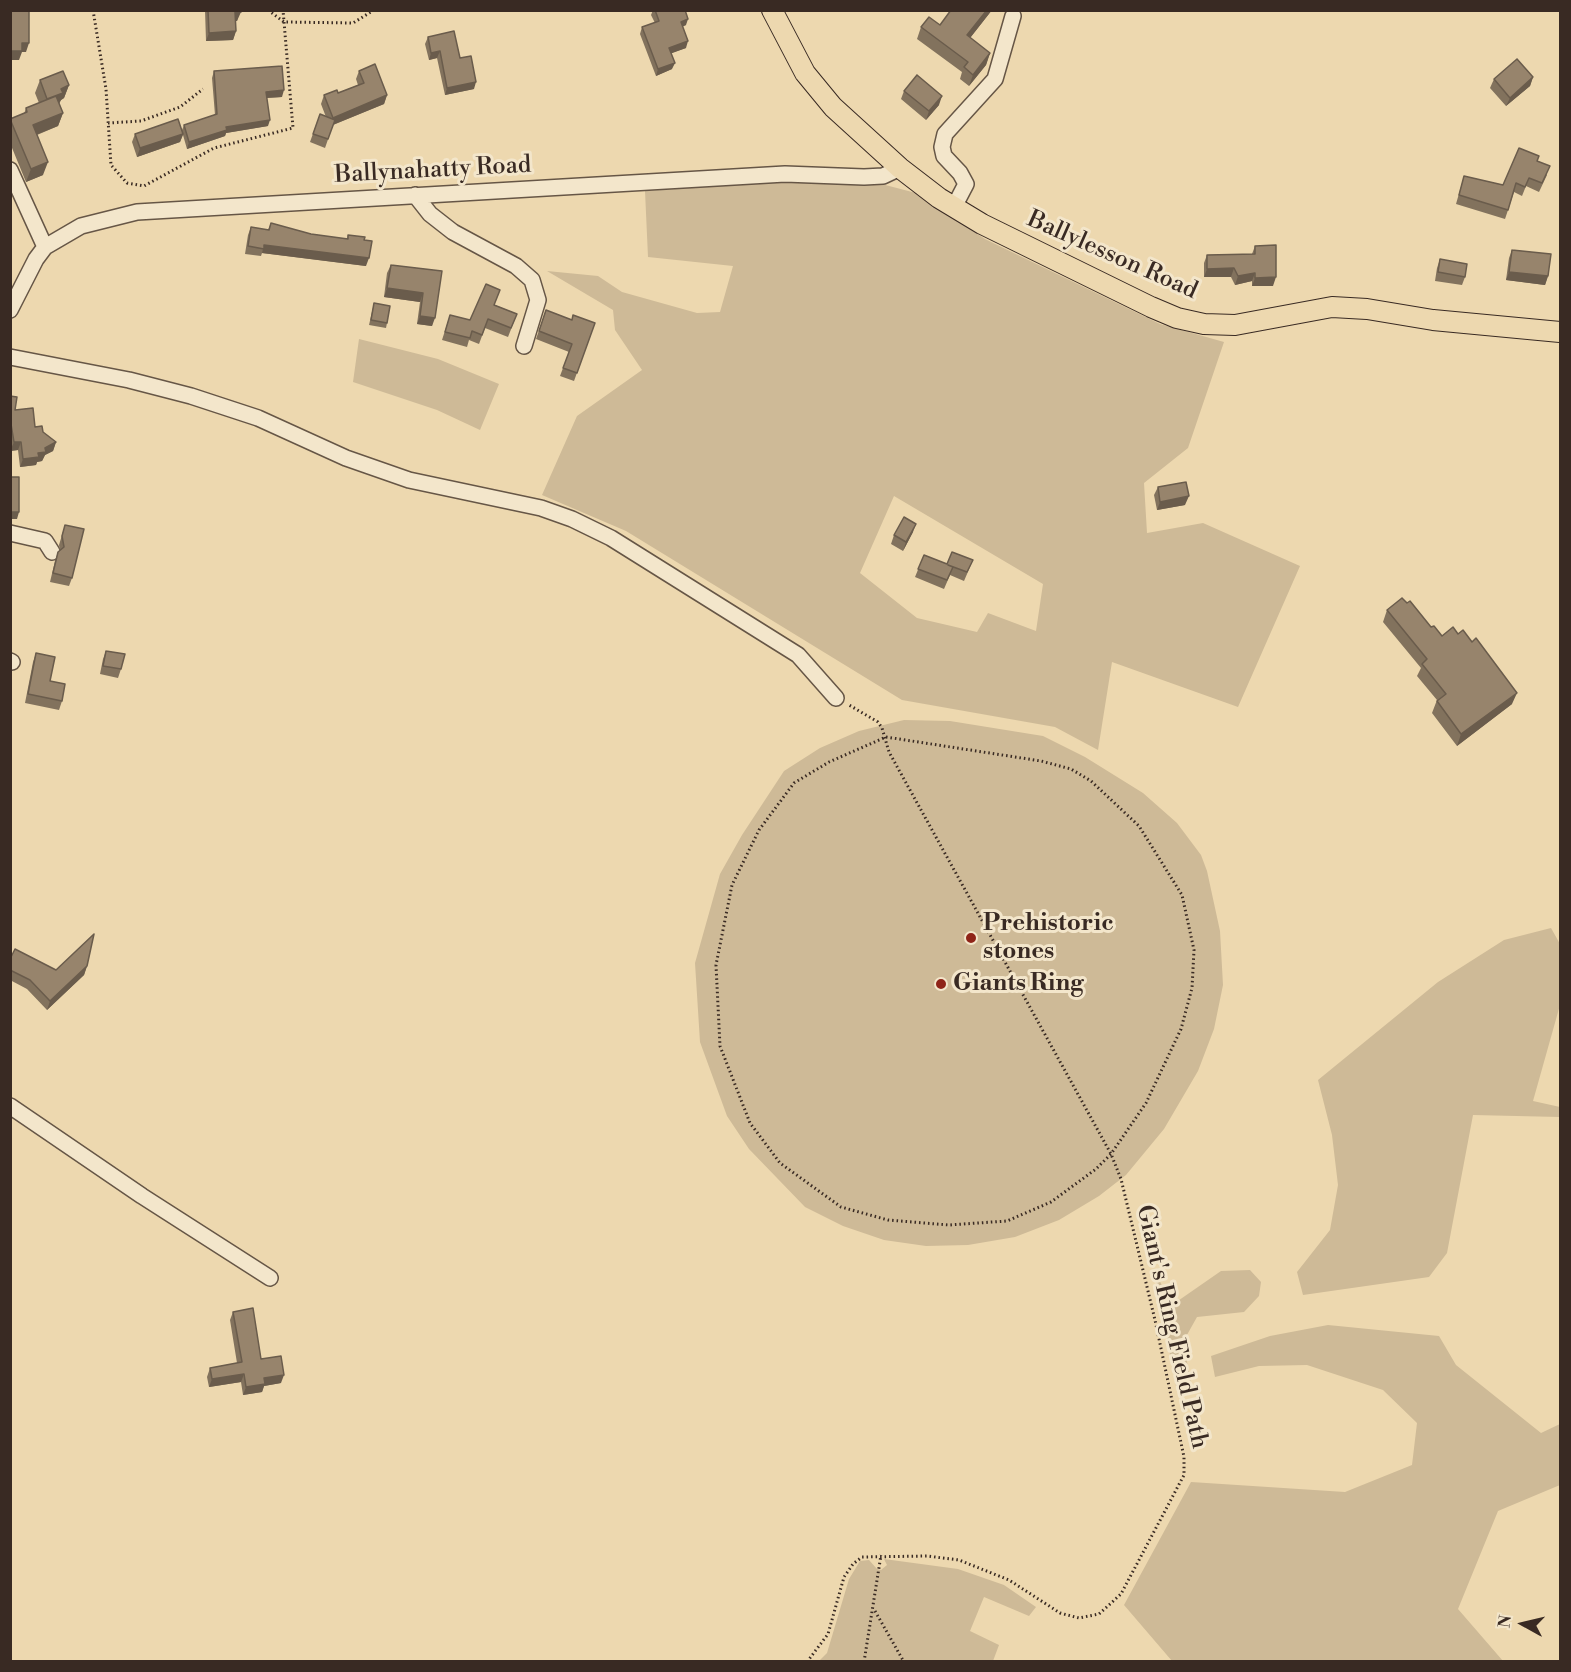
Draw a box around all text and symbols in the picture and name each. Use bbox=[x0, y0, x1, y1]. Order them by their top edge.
street label: Ballynahatty Road bbox=[334, 151, 532, 191]
street label: Ballylesson Road bbox=[1022, 206, 1202, 306]
place label: Prehistoric stones bbox=[983, 910, 1114, 966]
marker: Prehistoric stones bbox=[964, 931, 978, 945]
place label: Giants Ring bbox=[953, 970, 1084, 998]
marker: Giants Ring bbox=[934, 977, 948, 991]
street label: Giant's Ring Field Path bbox=[1129, 1202, 1213, 1452]
north arrow bbox=[1493, 1594, 1553, 1654]
text: N bbox=[1494, 1614, 1516, 1629]

